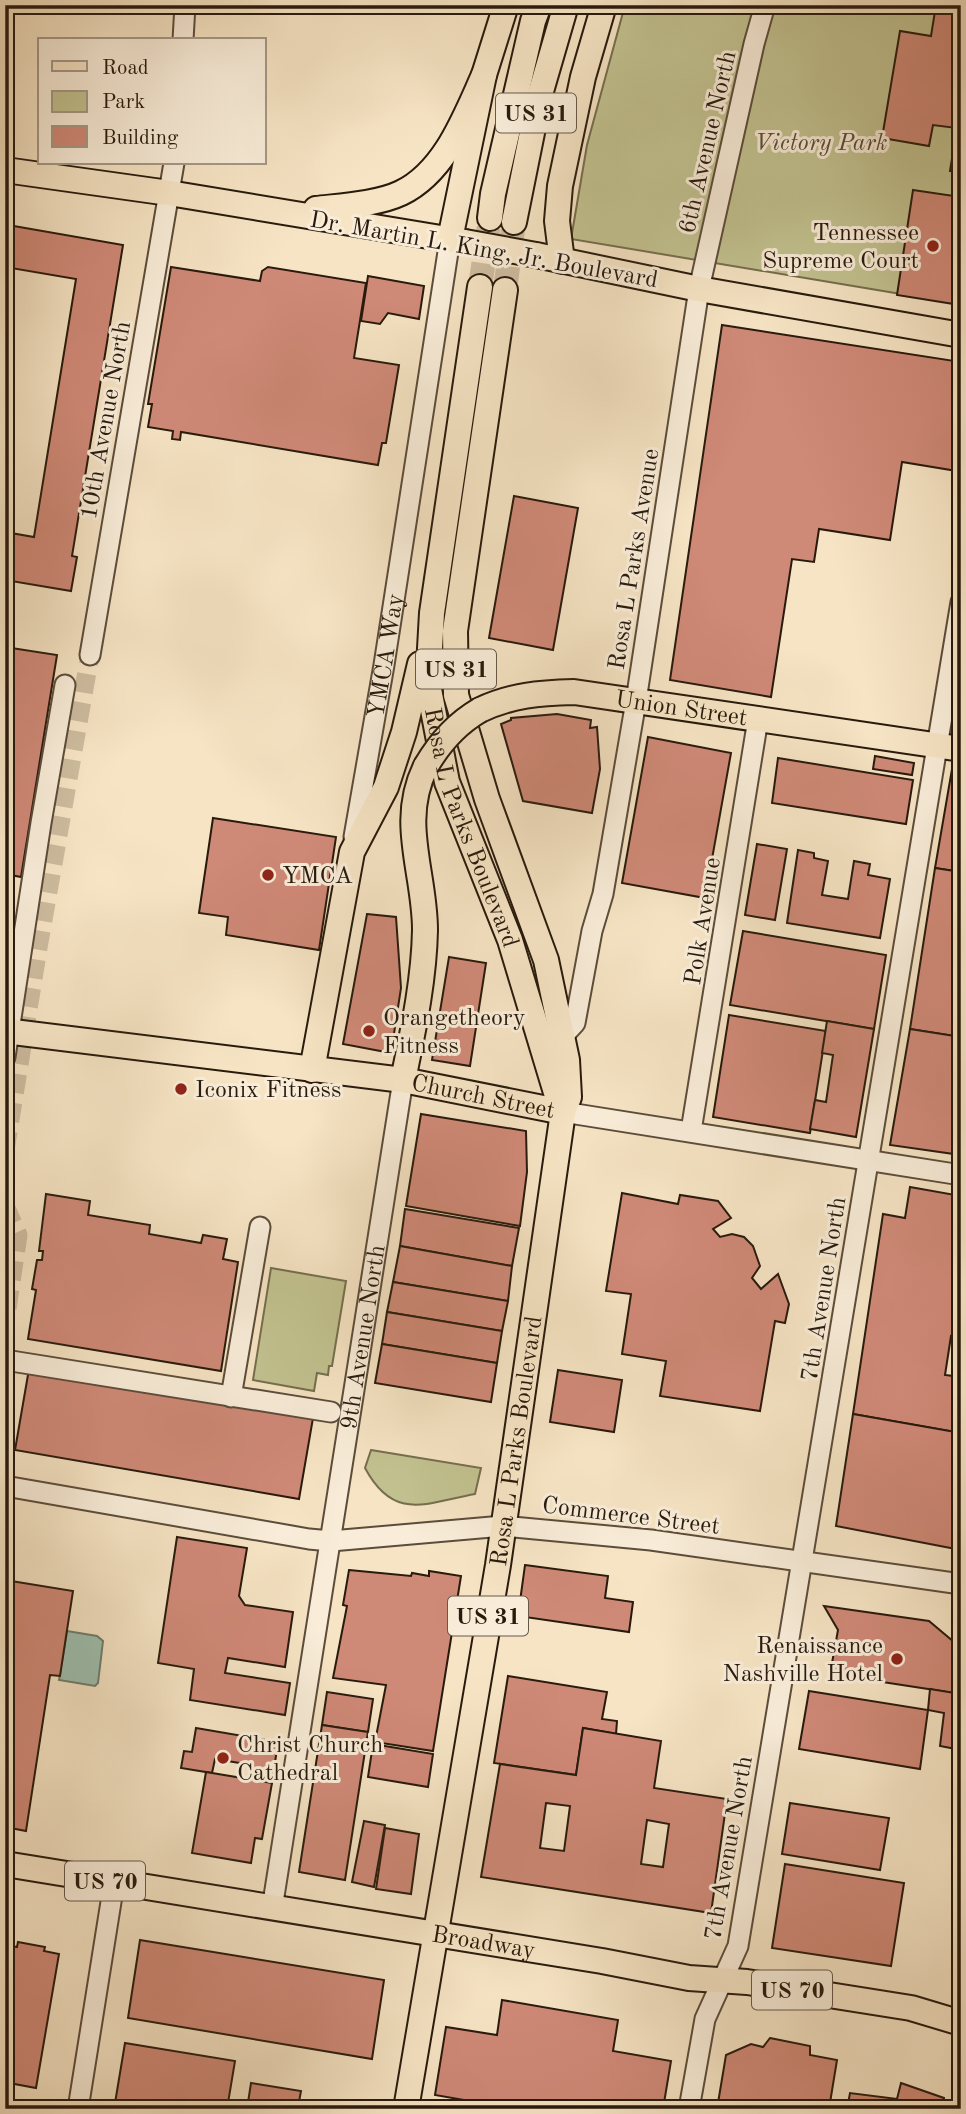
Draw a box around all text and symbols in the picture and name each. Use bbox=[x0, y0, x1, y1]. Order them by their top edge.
legend bbox=[38, 38, 266, 164]
street label: 6th Avenue North bbox=[676, 49, 742, 236]
text: Road bbox=[102, 58, 149, 79]
text: Park bbox=[102, 92, 145, 113]
road number: US 31 bbox=[496, 94, 576, 132]
text: Building bbox=[102, 128, 179, 149]
park label: Victory Park bbox=[754, 132, 888, 156]
street label: Dr. Martin L. King, Jr. Boulevard bbox=[308, 208, 660, 293]
place label: Tennessee Supreme Court bbox=[762, 222, 919, 274]
marker: Tennessee Supreme Court bbox=[925, 238, 941, 254]
street label: 10th Avenue North bbox=[78, 319, 136, 521]
street label: Rosa L Parks Avenue bbox=[606, 447, 664, 672]
street label: YMCA Way bbox=[365, 592, 409, 720]
road number: US 31 bbox=[416, 650, 496, 688]
street label: Union Street bbox=[613, 688, 749, 731]
street label: Rosa L Parks Boulevard bbox=[419, 706, 522, 950]
street label: Polk Avenue bbox=[682, 856, 726, 987]
place label: YMCA bbox=[282, 865, 353, 889]
marker: YMCA bbox=[260, 867, 276, 883]
place label: Orangetheory Fitness bbox=[383, 1007, 526, 1059]
marker: Orangetheory Fitness bbox=[361, 1023, 377, 1039]
street label: Church Street bbox=[409, 1072, 557, 1124]
place label: Iconix Fitness bbox=[195, 1079, 341, 1103]
marker: Iconix Fitness bbox=[173, 1081, 189, 1097]
street label: 7th Avenue North bbox=[799, 1195, 851, 1383]
street label: 9th Avenue North bbox=[338, 1243, 391, 1432]
street label: Rosa L Parks Boulevard bbox=[488, 1315, 548, 1568]
street label: Commerce Street bbox=[541, 1494, 721, 1540]
road number: US 31 bbox=[448, 1596, 528, 1636]
place label: Renaissance Nashville Hotel bbox=[723, 1635, 883, 1687]
marker: Renaissance Nashville Hotel bbox=[889, 1651, 905, 1667]
place label: Christ Church Cathedral bbox=[237, 1734, 383, 1786]
marker: Christ Church Cathedral bbox=[215, 1750, 231, 1766]
street label: 7th Avenue North bbox=[702, 1754, 758, 1942]
road number: US 70 bbox=[65, 1862, 145, 1900]
street label: Broadway bbox=[430, 1924, 537, 1964]
road number: US 70 bbox=[752, 1970, 832, 2010]

